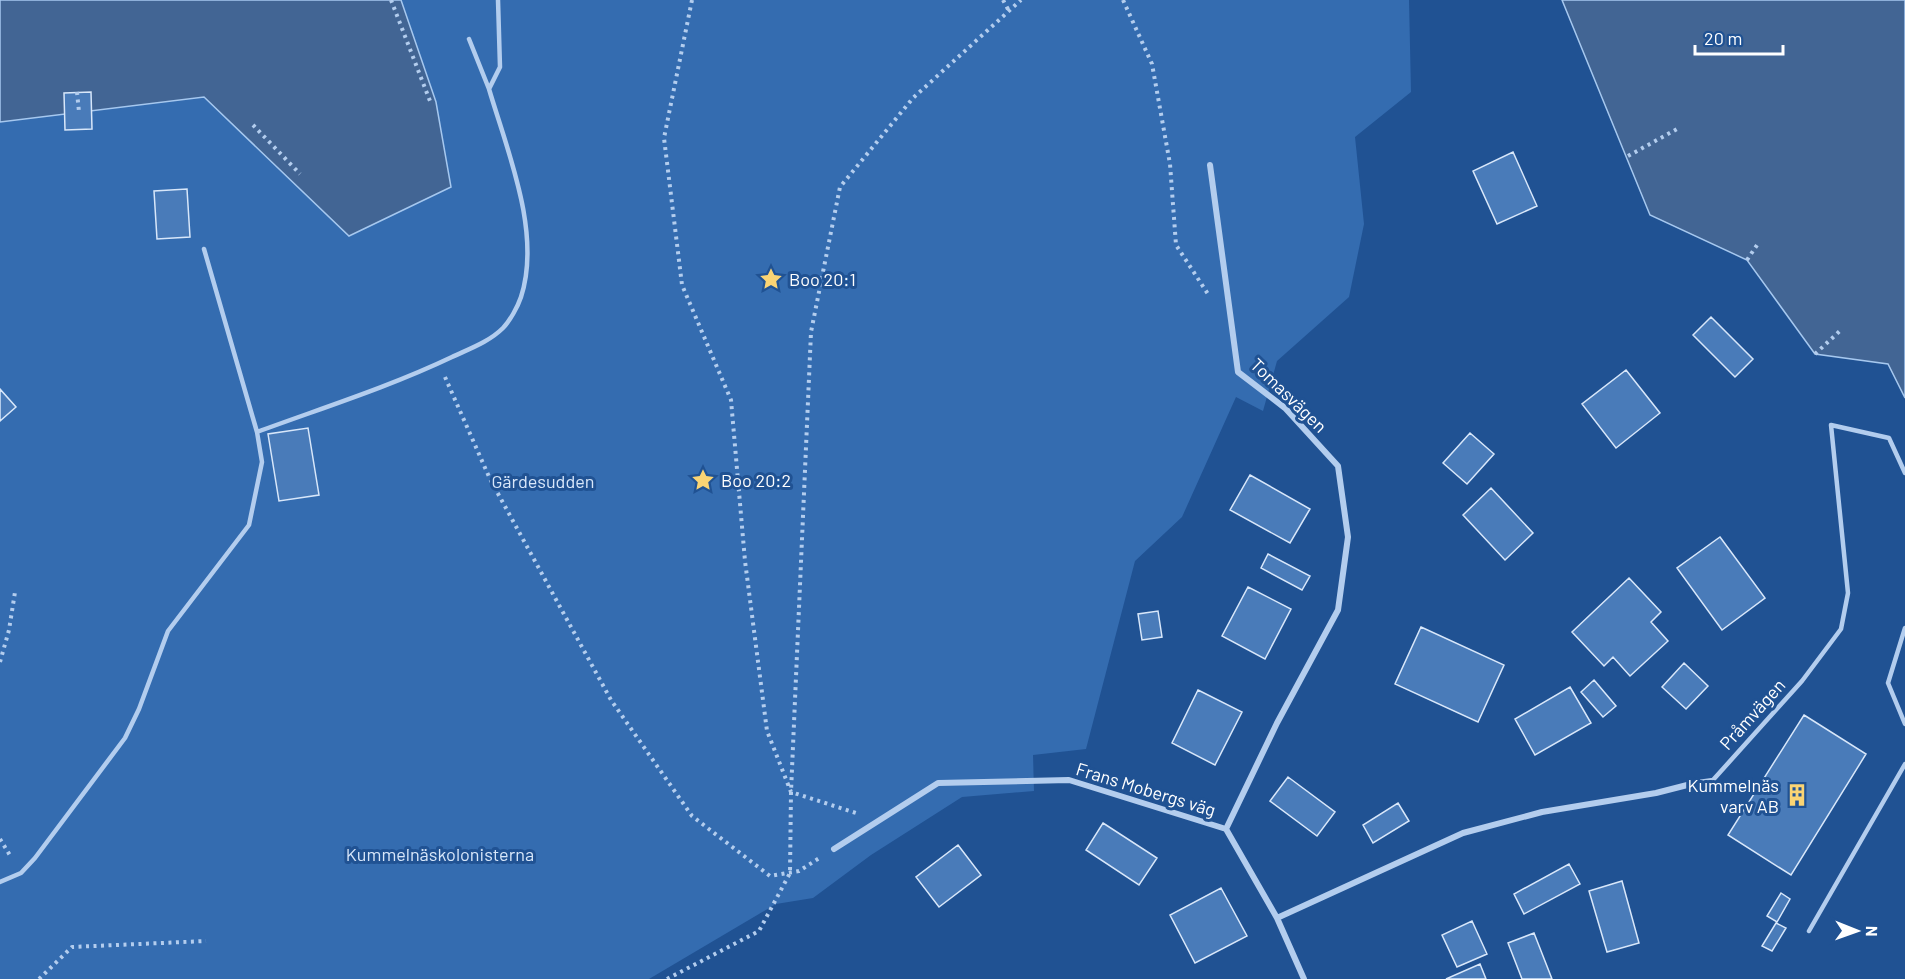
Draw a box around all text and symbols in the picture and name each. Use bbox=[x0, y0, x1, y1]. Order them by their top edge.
scale bar bbox=[1695, 18, 1784, 56]
text: 20 m bbox=[1704, 27, 1742, 49]
place icon: Boo 20:1 bbox=[758, 266, 784, 292]
place label: Boo 20:1 bbox=[789, 268, 856, 290]
street label: Tomasvägen bbox=[1246, 353, 1332, 437]
place icon: Boo 20:2 bbox=[690, 467, 716, 493]
place label: Boo 20:2 bbox=[721, 469, 791, 491]
park label: Gärdesudden bbox=[491, 470, 595, 492]
street label: Pråmvägen bbox=[1715, 674, 1789, 754]
street label: Frans Mobergs väg bbox=[1073, 757, 1219, 821]
place label: Kummelnäs varv AB bbox=[1687, 774, 1779, 817]
building icon: Kummelnäs varv AB bbox=[1784, 782, 1810, 808]
park label: Kummelnäskolonisterna bbox=[346, 843, 534, 865]
north arrow bbox=[1827, 901, 1887, 961]
text: N bbox=[1863, 926, 1882, 937]

